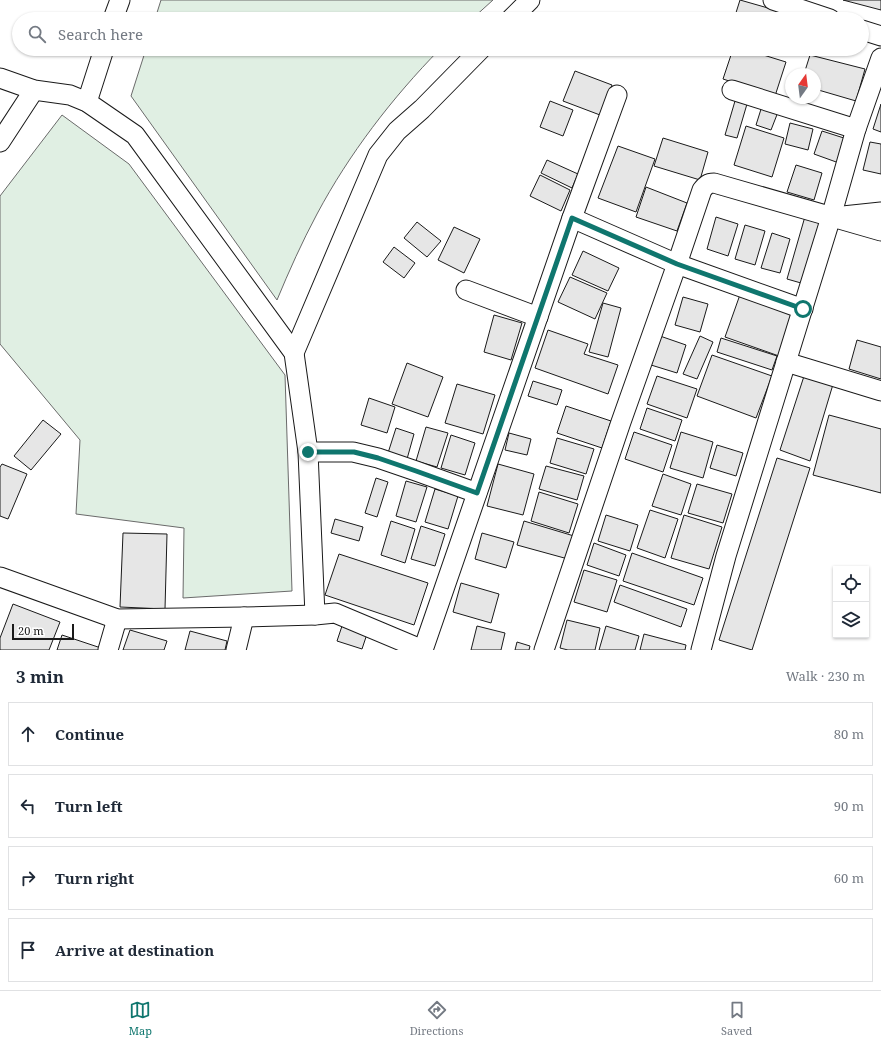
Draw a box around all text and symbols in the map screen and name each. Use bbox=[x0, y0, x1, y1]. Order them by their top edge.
search box bbox=[12, 12, 869, 56]
icon: search bbox=[26, 23, 48, 45]
text: Search here bbox=[58, 24, 143, 44]
north arrow bbox=[785, 68, 821, 104]
route start bbox=[794, 300, 812, 318]
route end bbox=[299, 443, 317, 461]
map controls bbox=[833, 566, 869, 638]
button: locate bbox=[833, 566, 869, 602]
button: layers bbox=[833, 602, 869, 638]
scale bar bbox=[12, 622, 74, 641]
text: 20 m bbox=[18, 623, 44, 638]
text: 3 min bbox=[16, 665, 64, 688]
text: Walk · 230 m bbox=[786, 667, 865, 685]
icon: ahead bbox=[17, 723, 39, 745]
text: Continue bbox=[55, 724, 124, 744]
text: 80 m bbox=[834, 725, 864, 743]
icon: left bbox=[17, 795, 39, 817]
text: Turn left bbox=[55, 796, 123, 816]
text: 90 m bbox=[834, 797, 864, 815]
icon: right bbox=[17, 867, 39, 889]
text: Turn right bbox=[55, 868, 134, 888]
text: 60 m bbox=[834, 869, 864, 887]
icon: arrive bbox=[17, 939, 39, 961]
text: Arrive at destination bbox=[55, 940, 214, 960]
tab: Map bbox=[129, 999, 152, 1038]
tab: Directions bbox=[410, 999, 463, 1038]
tab: Saved bbox=[721, 999, 752, 1038]

